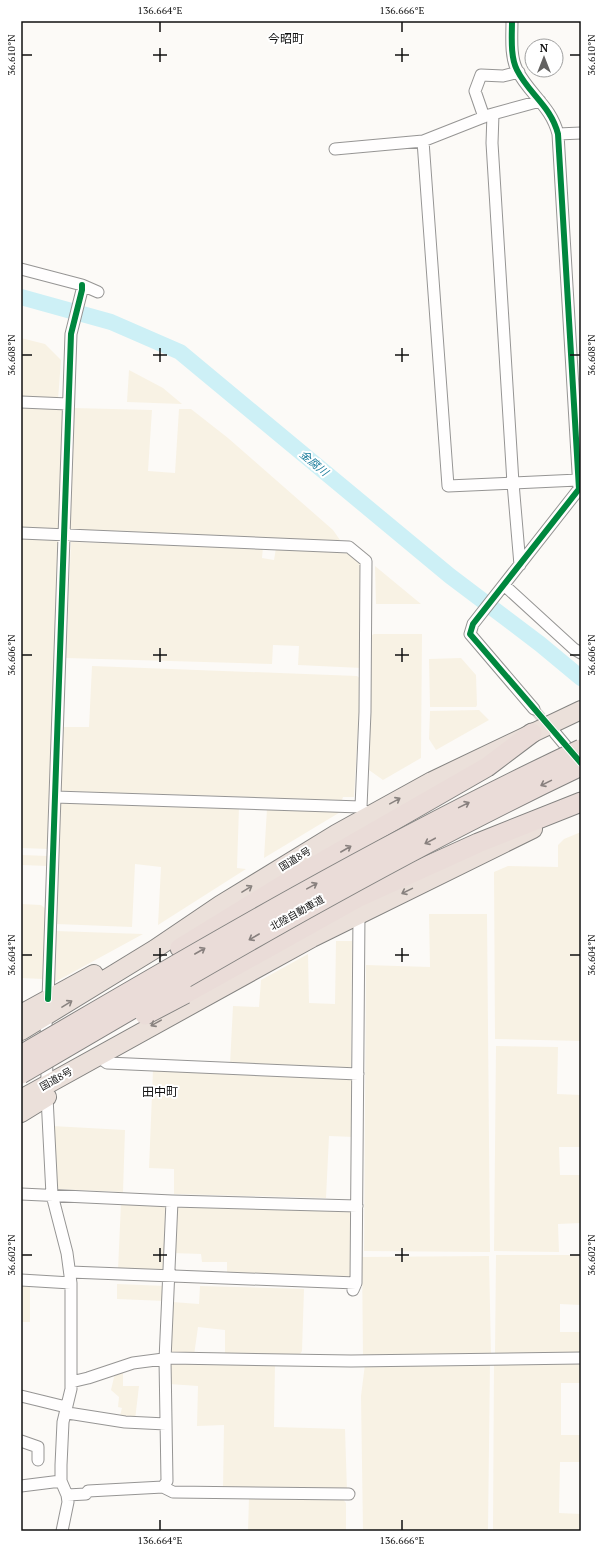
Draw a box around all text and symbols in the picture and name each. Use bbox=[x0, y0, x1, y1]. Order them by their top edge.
text: 136.664°E bbox=[138, 4, 183, 17]
text: 136.666°E bbox=[380, 4, 425, 17]
district label: 今昭町 bbox=[268, 31, 304, 46]
text: 36.610°N bbox=[5, 34, 18, 76]
text: 36.610°N bbox=[585, 34, 598, 76]
north arrow bbox=[524, 38, 564, 78]
text: N bbox=[540, 41, 549, 55]
text: 36.608°N bbox=[5, 334, 18, 376]
text: 36.608°N bbox=[585, 334, 598, 376]
water label: 金腐川 bbox=[297, 447, 332, 480]
text: 36.606°N bbox=[5, 634, 18, 676]
text: 36.606°N bbox=[585, 634, 598, 676]
one-way arrow bbox=[540, 780, 552, 787]
one-way arrow bbox=[389, 797, 401, 804]
one-way arrow bbox=[458, 801, 470, 808]
one-way arrow bbox=[424, 838, 436, 845]
street label: 国道8号 bbox=[277, 844, 313, 874]
one-way arrow bbox=[340, 845, 352, 853]
one-way arrow bbox=[306, 882, 318, 890]
one-way arrow bbox=[241, 884, 253, 892]
one-way arrow bbox=[402, 887, 414, 895]
street label: 北陸自動車道 bbox=[268, 893, 326, 933]
text: 36.604°N bbox=[5, 934, 18, 976]
one-way arrow bbox=[248, 934, 260, 942]
text: 36.604°N bbox=[585, 934, 598, 976]
one-way arrow bbox=[194, 946, 206, 954]
one-way arrow bbox=[61, 999, 72, 1008]
one-way arrow bbox=[150, 1020, 162, 1027]
street label: 国道8号 bbox=[37, 1065, 75, 1093]
district label: 田中町 bbox=[142, 1084, 178, 1099]
text: 36.602°N bbox=[5, 1234, 18, 1276]
text: 36.602°N bbox=[585, 1234, 598, 1276]
text: 136.664°E bbox=[138, 1534, 183, 1547]
text: 136.666°E bbox=[380, 1534, 425, 1547]

